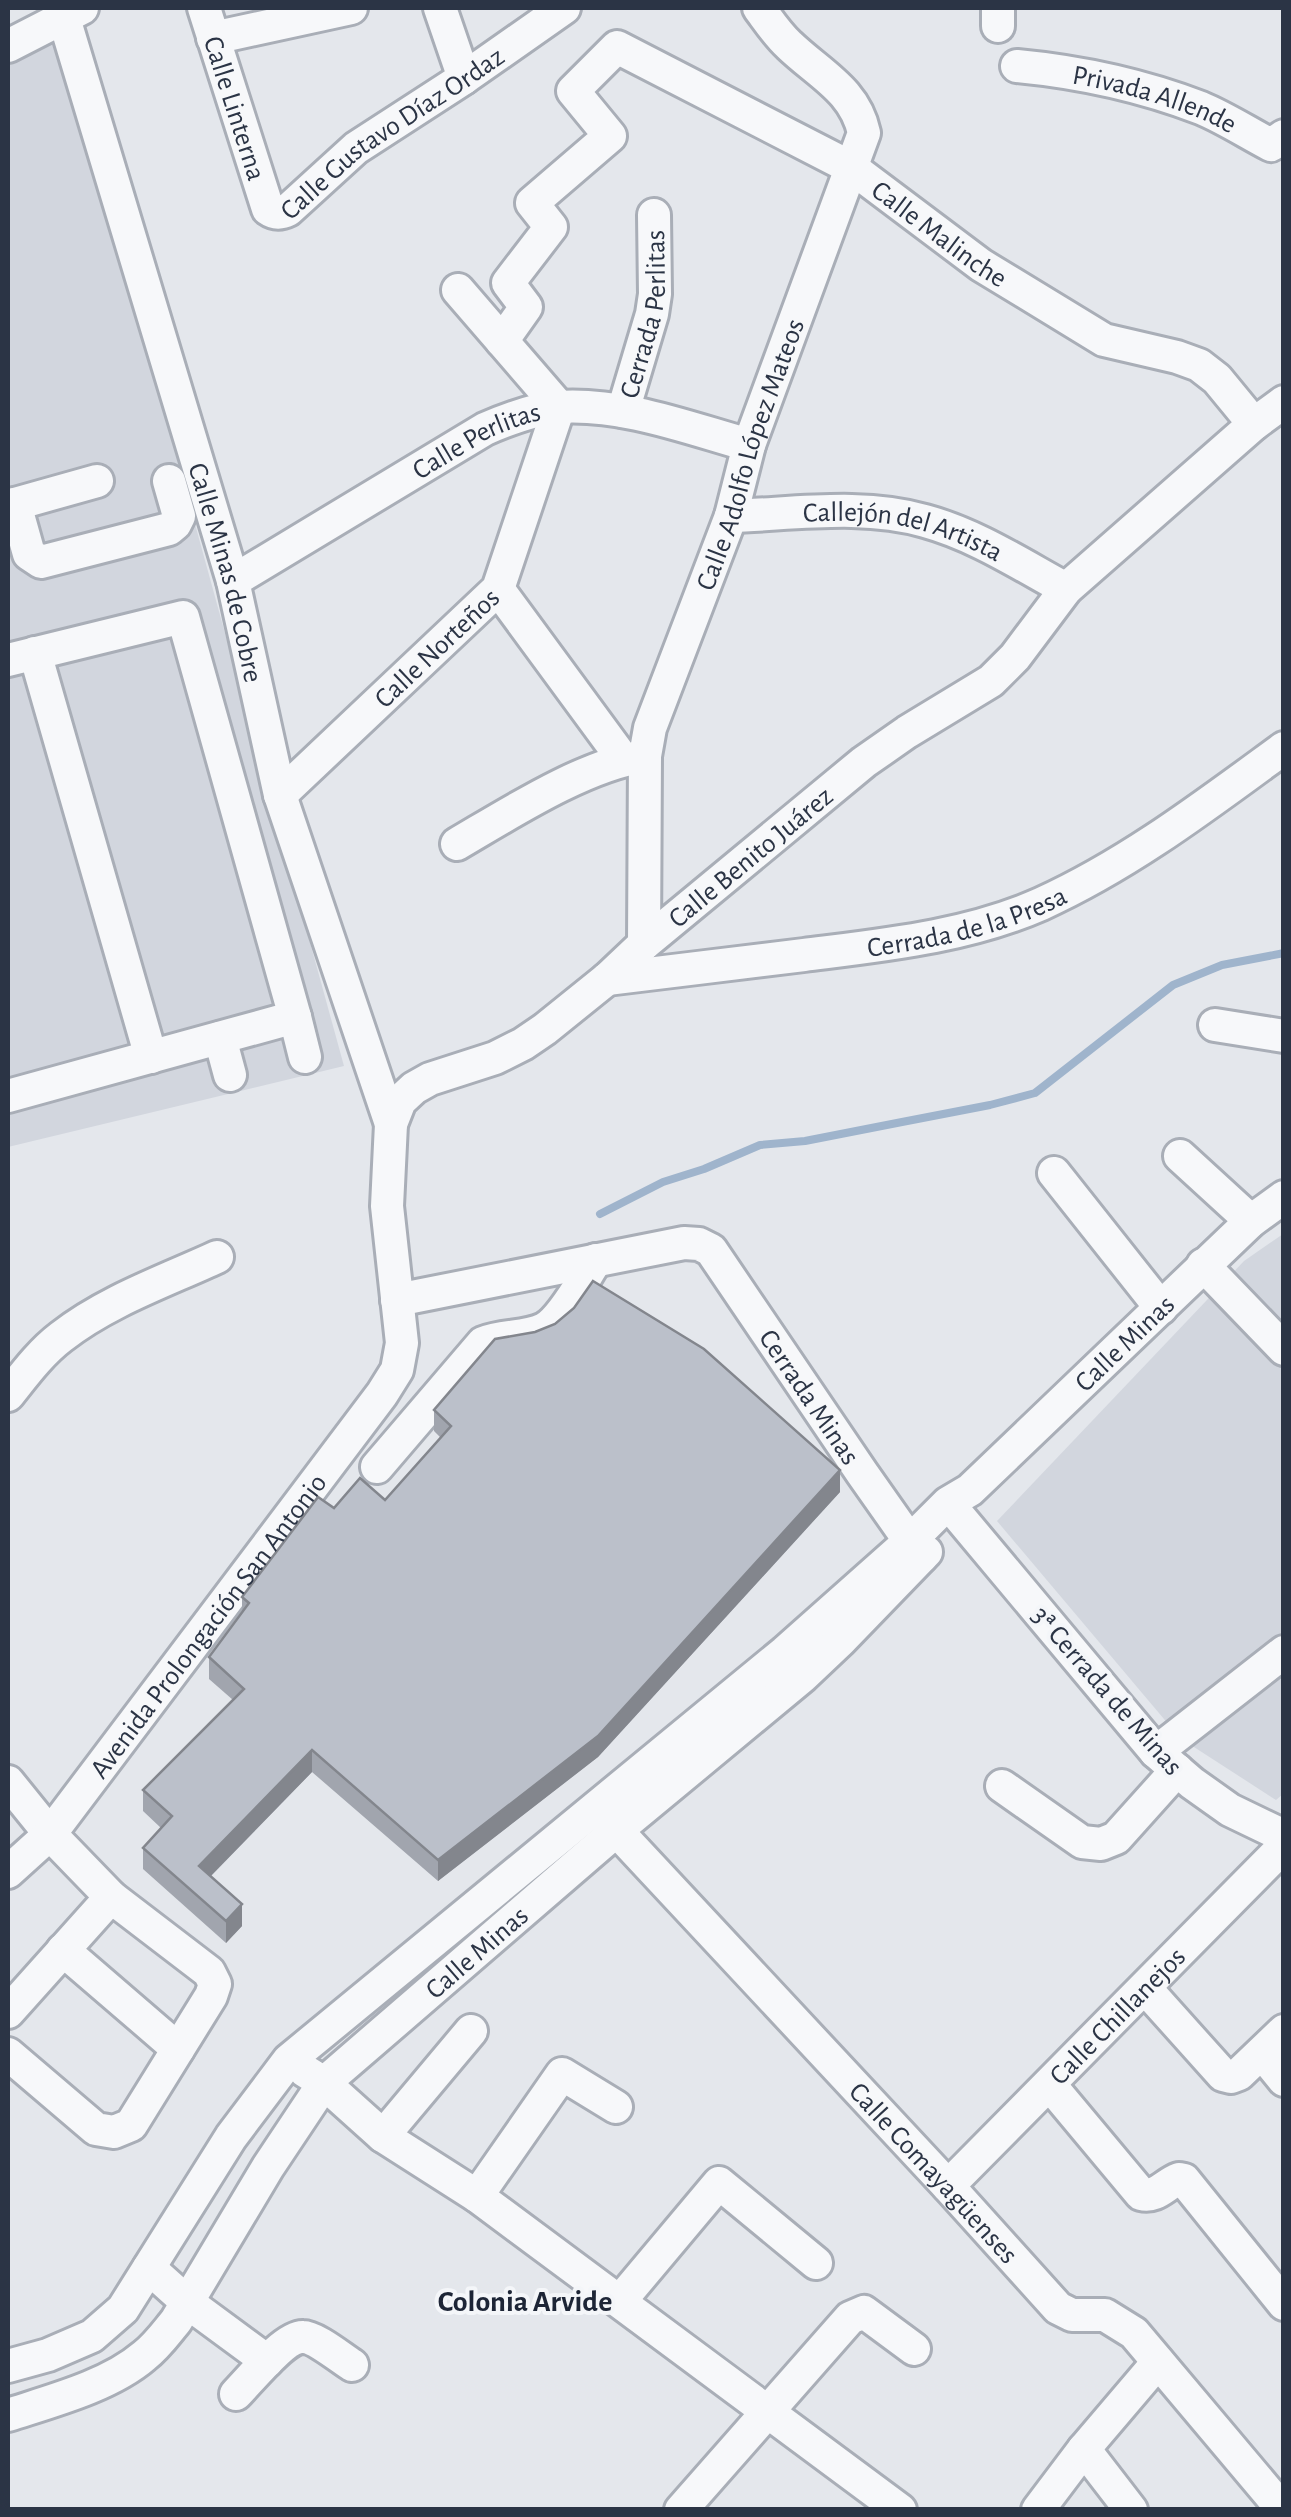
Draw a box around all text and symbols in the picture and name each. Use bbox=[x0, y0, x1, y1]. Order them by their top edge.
street label: Calle Linterna bbox=[198, 33, 270, 184]
street label: Calle Gustavo Díaz Ordaz bbox=[276, 43, 510, 226]
street label: Privada Allende bbox=[1070, 61, 1241, 139]
street label: Calle Malinche bbox=[866, 176, 1011, 293]
street label: Cerrada Perlitas bbox=[616, 230, 671, 402]
street label: Calle Adolfo López Mateos bbox=[692, 315, 810, 594]
street label: Calle Perlitas bbox=[408, 398, 543, 485]
street label: Calle Minas de Cobre bbox=[182, 460, 267, 685]
street label: Callejón del Artista bbox=[802, 499, 1007, 567]
street label: Calle Norteños bbox=[370, 584, 505, 714]
street label: Calle Benito Juárez bbox=[664, 782, 839, 934]
street label: Cerrada de la Presa bbox=[866, 882, 1072, 963]
street label: Calle Minas bbox=[1070, 1290, 1180, 1397]
street label: Cerrada Minas bbox=[753, 1325, 864, 1470]
street label: Avenida Prolongación San Antonio bbox=[85, 1469, 333, 1784]
street label: 3ª Cerrada de Minas bbox=[1026, 1602, 1187, 1781]
street label: Calle Minas bbox=[421, 1902, 534, 2005]
street label: Calle Chillanejos bbox=[1045, 1943, 1191, 2091]
street label: Calle Comayagüenses bbox=[843, 2078, 1023, 2270]
district label: Colonia Arvide bbox=[438, 2287, 612, 2317]

